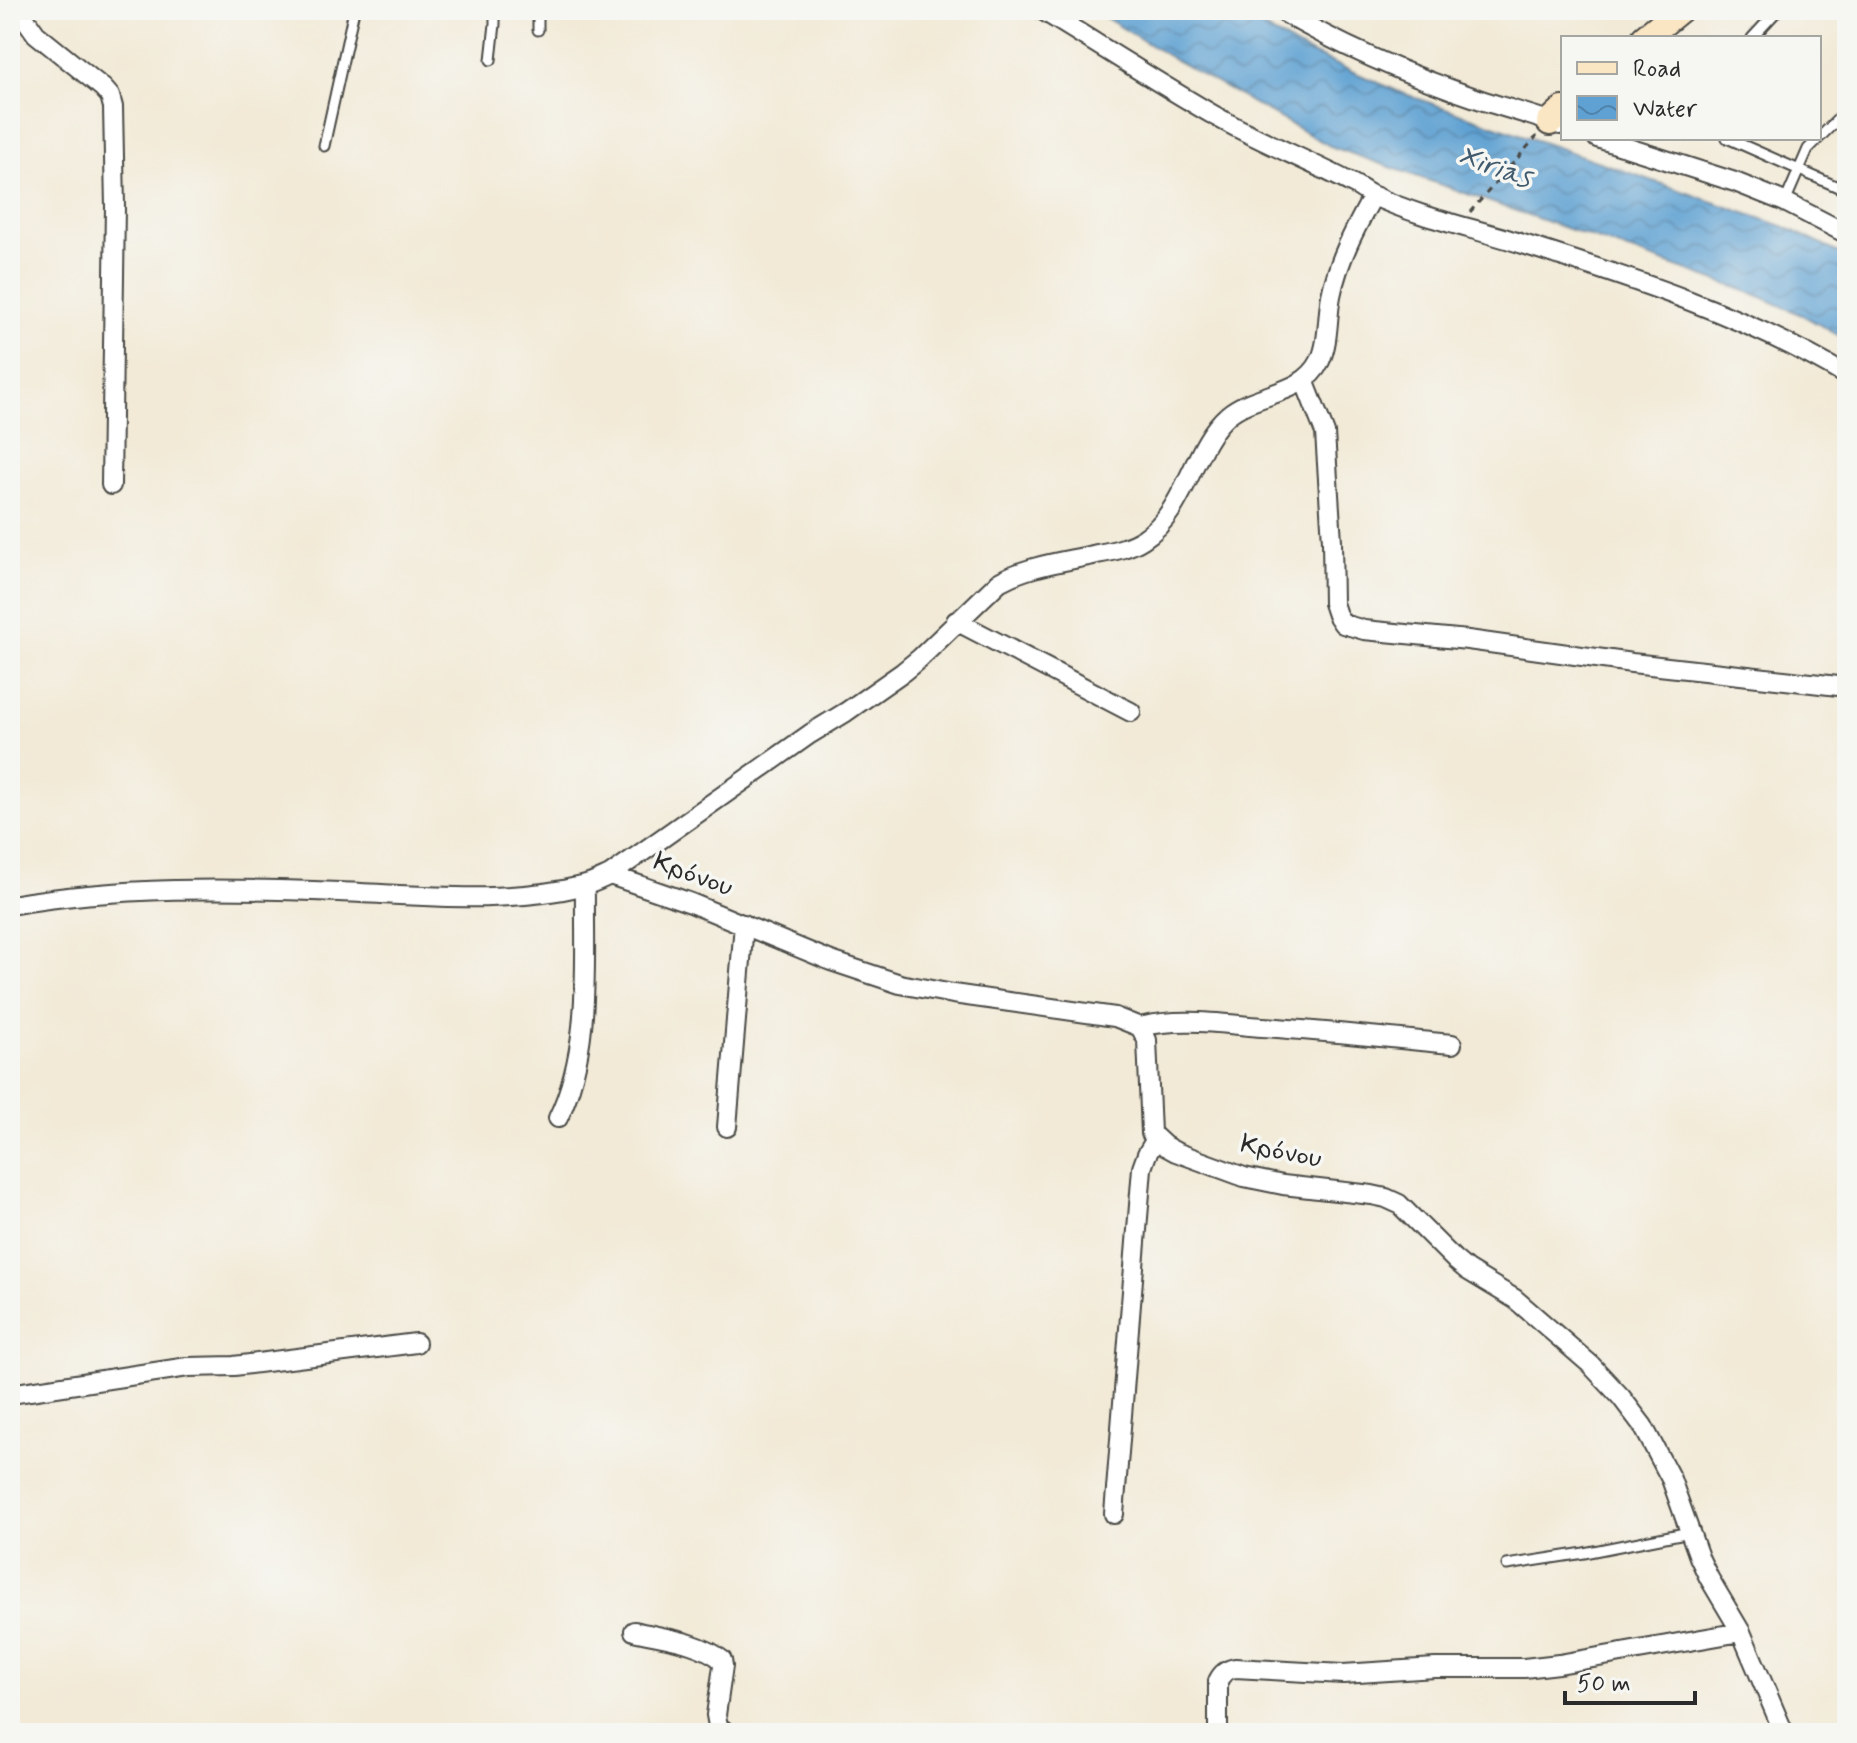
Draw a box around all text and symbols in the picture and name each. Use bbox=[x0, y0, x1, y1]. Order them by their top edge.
legend bbox=[1561, 36, 1821, 140]
text: Road bbox=[1633, 54, 1681, 85]
text: Water bbox=[1633, 94, 1698, 125]
water label: Xirias bbox=[1453, 136, 1539, 199]
street label: Κρόνου bbox=[648, 844, 738, 906]
street label: Κρόνου bbox=[1237, 1126, 1325, 1178]
scale bar bbox=[1565, 1655, 1695, 1705]
text: 50 m bbox=[1577, 1669, 1631, 1700]

